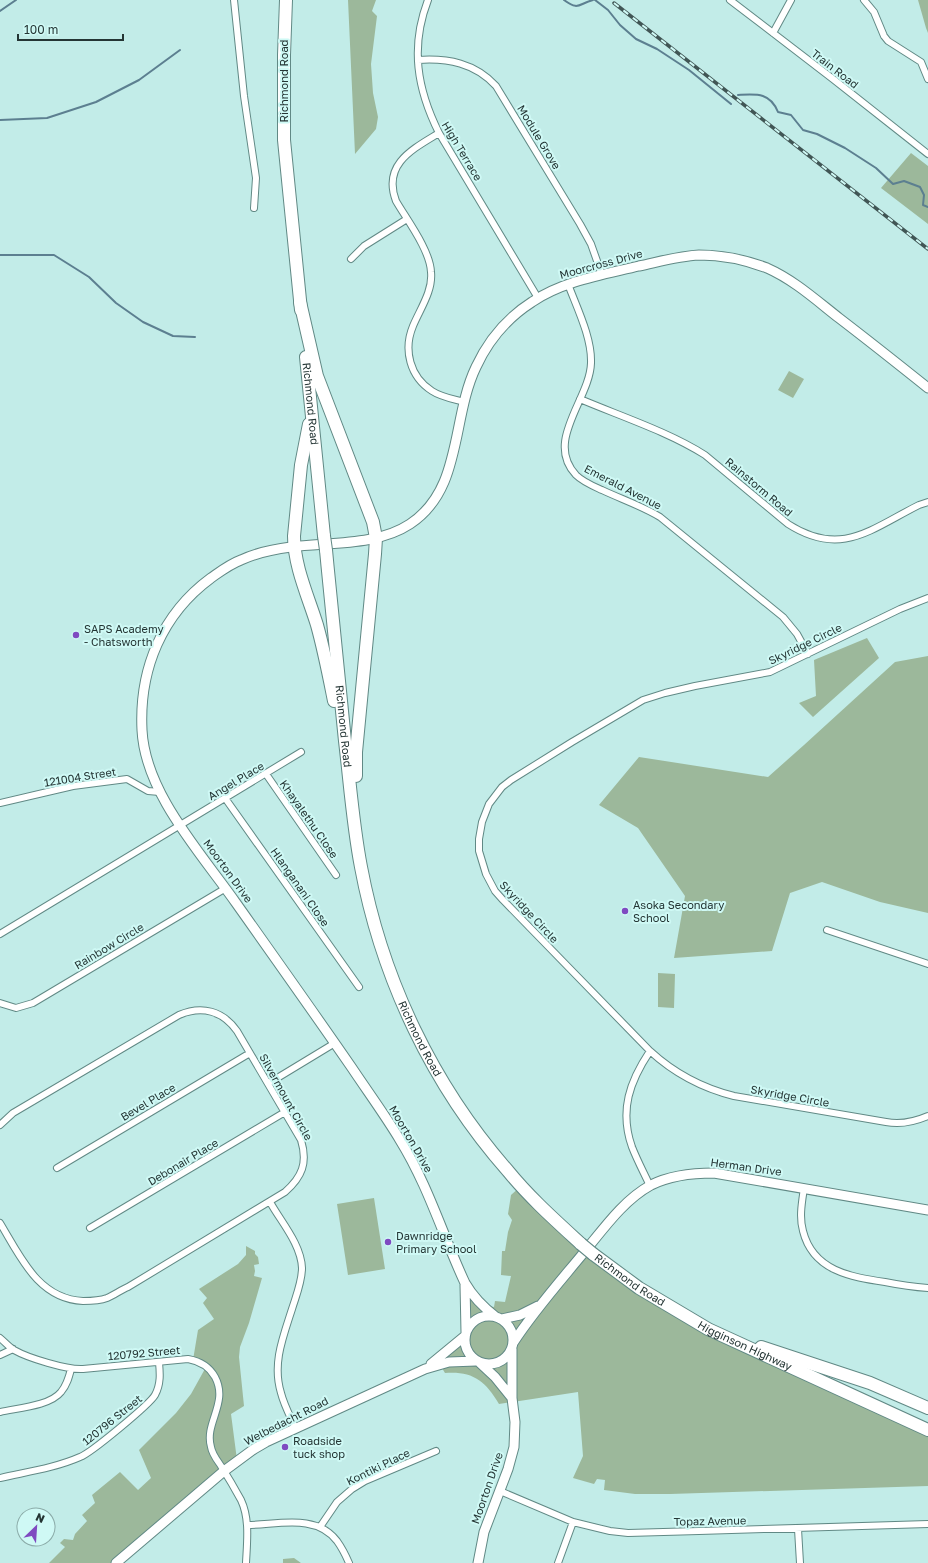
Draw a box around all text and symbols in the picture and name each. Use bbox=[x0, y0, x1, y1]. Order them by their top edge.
scale bar bbox=[18, 16, 123, 42]
text: 100 m bbox=[24, 22, 58, 37]
street label: Richmond Road bbox=[277, 40, 290, 122]
street label: Train Road bbox=[809, 46, 861, 91]
street label: Module Grove bbox=[515, 102, 564, 171]
street label: High Terrace bbox=[440, 119, 485, 183]
street label: Moorcross Drive bbox=[558, 246, 644, 281]
street label: Richmond Road bbox=[301, 362, 322, 446]
street label: Rainstorm Road bbox=[723, 455, 796, 519]
street label: Emerald Avenue bbox=[582, 461, 664, 512]
street label: Skyridge Circle bbox=[766, 620, 844, 667]
place label: SAPS Academy - Chatsworth bbox=[84, 622, 164, 648]
marker: SAPS Academy - Chatsworth bbox=[71, 630, 81, 640]
street label: Richmond Road bbox=[334, 684, 355, 768]
street label: Angel Place bbox=[205, 759, 266, 802]
street label: 121004 Street bbox=[43, 764, 117, 789]
street label: Khayalethu Close bbox=[278, 777, 341, 860]
street label: Moorton Drive bbox=[201, 837, 256, 905]
street label: Hlanganani Close bbox=[268, 845, 332, 929]
street label: Skyridge Circle bbox=[497, 878, 561, 945]
place label: Asoka Secondary School bbox=[633, 898, 724, 924]
marker: Asoka Secondary School bbox=[620, 906, 630, 916]
street label: Rainbow Circle bbox=[72, 920, 146, 971]
street label: Richmond Road bbox=[396, 999, 445, 1078]
street label: Silvermount Circle bbox=[257, 1051, 316, 1142]
street label: Bevel Place bbox=[118, 1080, 177, 1123]
street label: Skyridge Circle bbox=[750, 1082, 831, 1109]
street label: Moorton Drive bbox=[387, 1103, 436, 1174]
street label: Debonair Place bbox=[145, 1135, 220, 1188]
street label: Herman Drive bbox=[710, 1155, 783, 1178]
place label: Dawnridge Primary School bbox=[396, 1229, 477, 1255]
marker: Dawnridge Primary School bbox=[383, 1237, 393, 1247]
street label: Richmond Road bbox=[592, 1251, 668, 1308]
street label: Higginson Highway bbox=[696, 1318, 794, 1373]
street label: 120792 Street bbox=[107, 1343, 181, 1362]
street label: 120796 Street bbox=[79, 1392, 144, 1448]
street label: Welbedacht Road bbox=[241, 1394, 330, 1447]
place label: Roadside tuck shop bbox=[293, 1434, 345, 1460]
marker: Roadside tuck shop bbox=[280, 1442, 290, 1452]
street label: Kontiki Place bbox=[344, 1446, 412, 1488]
street label: Moorton Drive bbox=[468, 1450, 505, 1525]
north arrow bbox=[16, 1507, 56, 1547]
text: N bbox=[34, 1510, 47, 1525]
street label: Topaz Avenue bbox=[674, 1513, 746, 1528]

